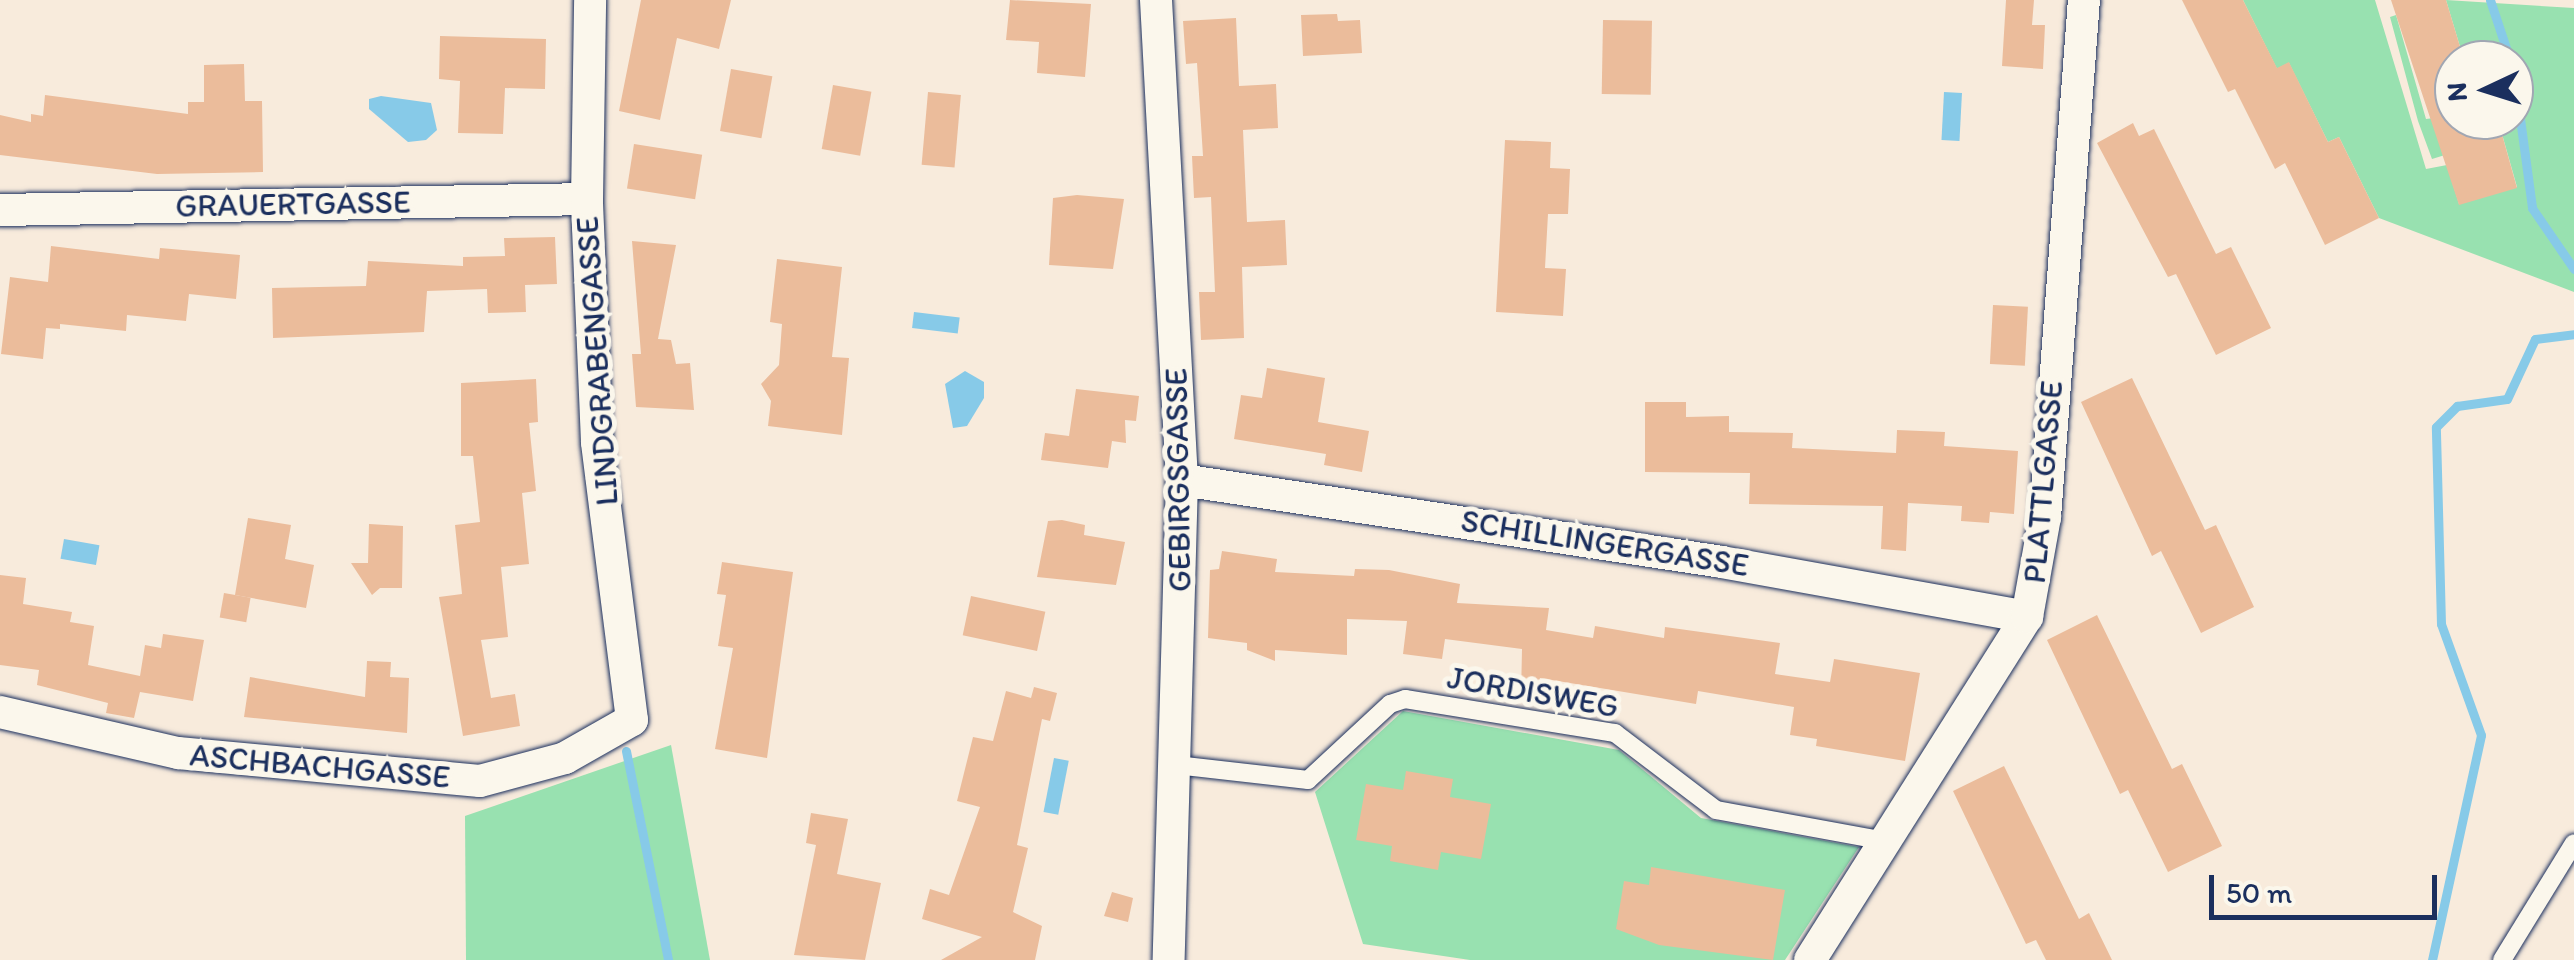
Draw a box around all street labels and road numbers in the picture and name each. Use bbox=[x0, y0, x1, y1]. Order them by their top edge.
street label: GRAUERTGASSE bbox=[175, 183, 411, 225]
street label: LINDGRABENGASSE bbox=[568, 215, 626, 507]
street label: GEBIRGSGASSE bbox=[1157, 368, 1199, 592]
street label: PLATTLGASSE bbox=[2015, 379, 2071, 585]
street label: SCHILLINGERGASSE bbox=[1458, 501, 1752, 585]
street label: JORDISWEG bbox=[1444, 658, 1622, 726]
street label: ASCHBACHGASSE bbox=[188, 735, 452, 797]

